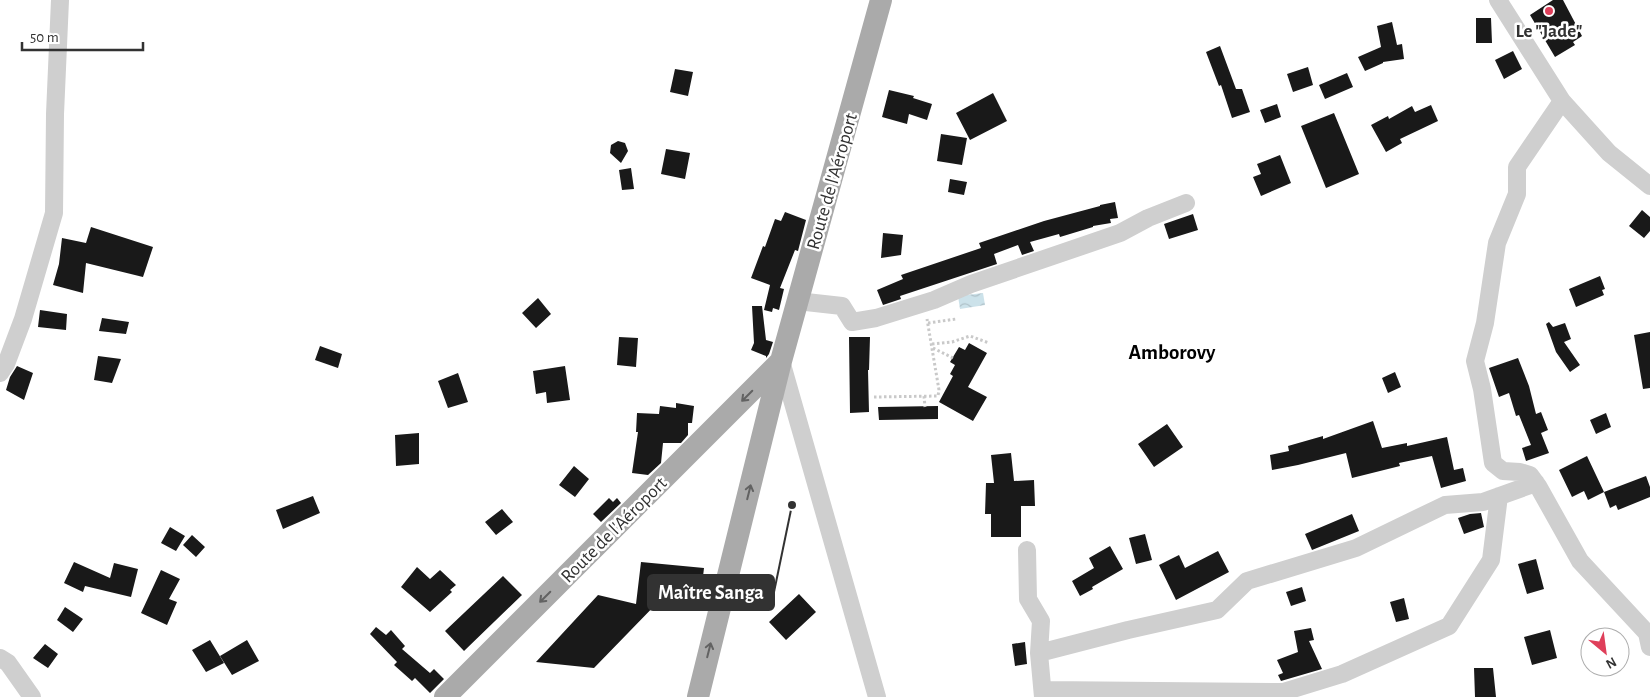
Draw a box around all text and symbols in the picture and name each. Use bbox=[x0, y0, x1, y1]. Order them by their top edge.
marker: Le "Jade" bbox=[1543, 5, 1555, 17]
scale bar bbox=[22, 20, 144, 52]
place label: Le "Jade" bbox=[1515, 22, 1583, 41]
text: 50 m bbox=[30, 30, 59, 45]
street label: Route de l'Aéroport bbox=[804, 111, 861, 252]
district label: Amborovy bbox=[1129, 342, 1216, 363]
one-way arrow bbox=[740, 390, 753, 402]
street label: Route de l'Aéroport bbox=[558, 474, 671, 587]
one-way arrow bbox=[745, 484, 754, 500]
callout: Maître Sanga bbox=[648, 575, 774, 610]
text: Maître Sanga bbox=[658, 583, 764, 603]
one-way arrow bbox=[539, 591, 551, 603]
north arrow bbox=[1580, 627, 1630, 677]
one-way arrow bbox=[705, 642, 715, 658]
text: N bbox=[1603, 654, 1618, 671]

